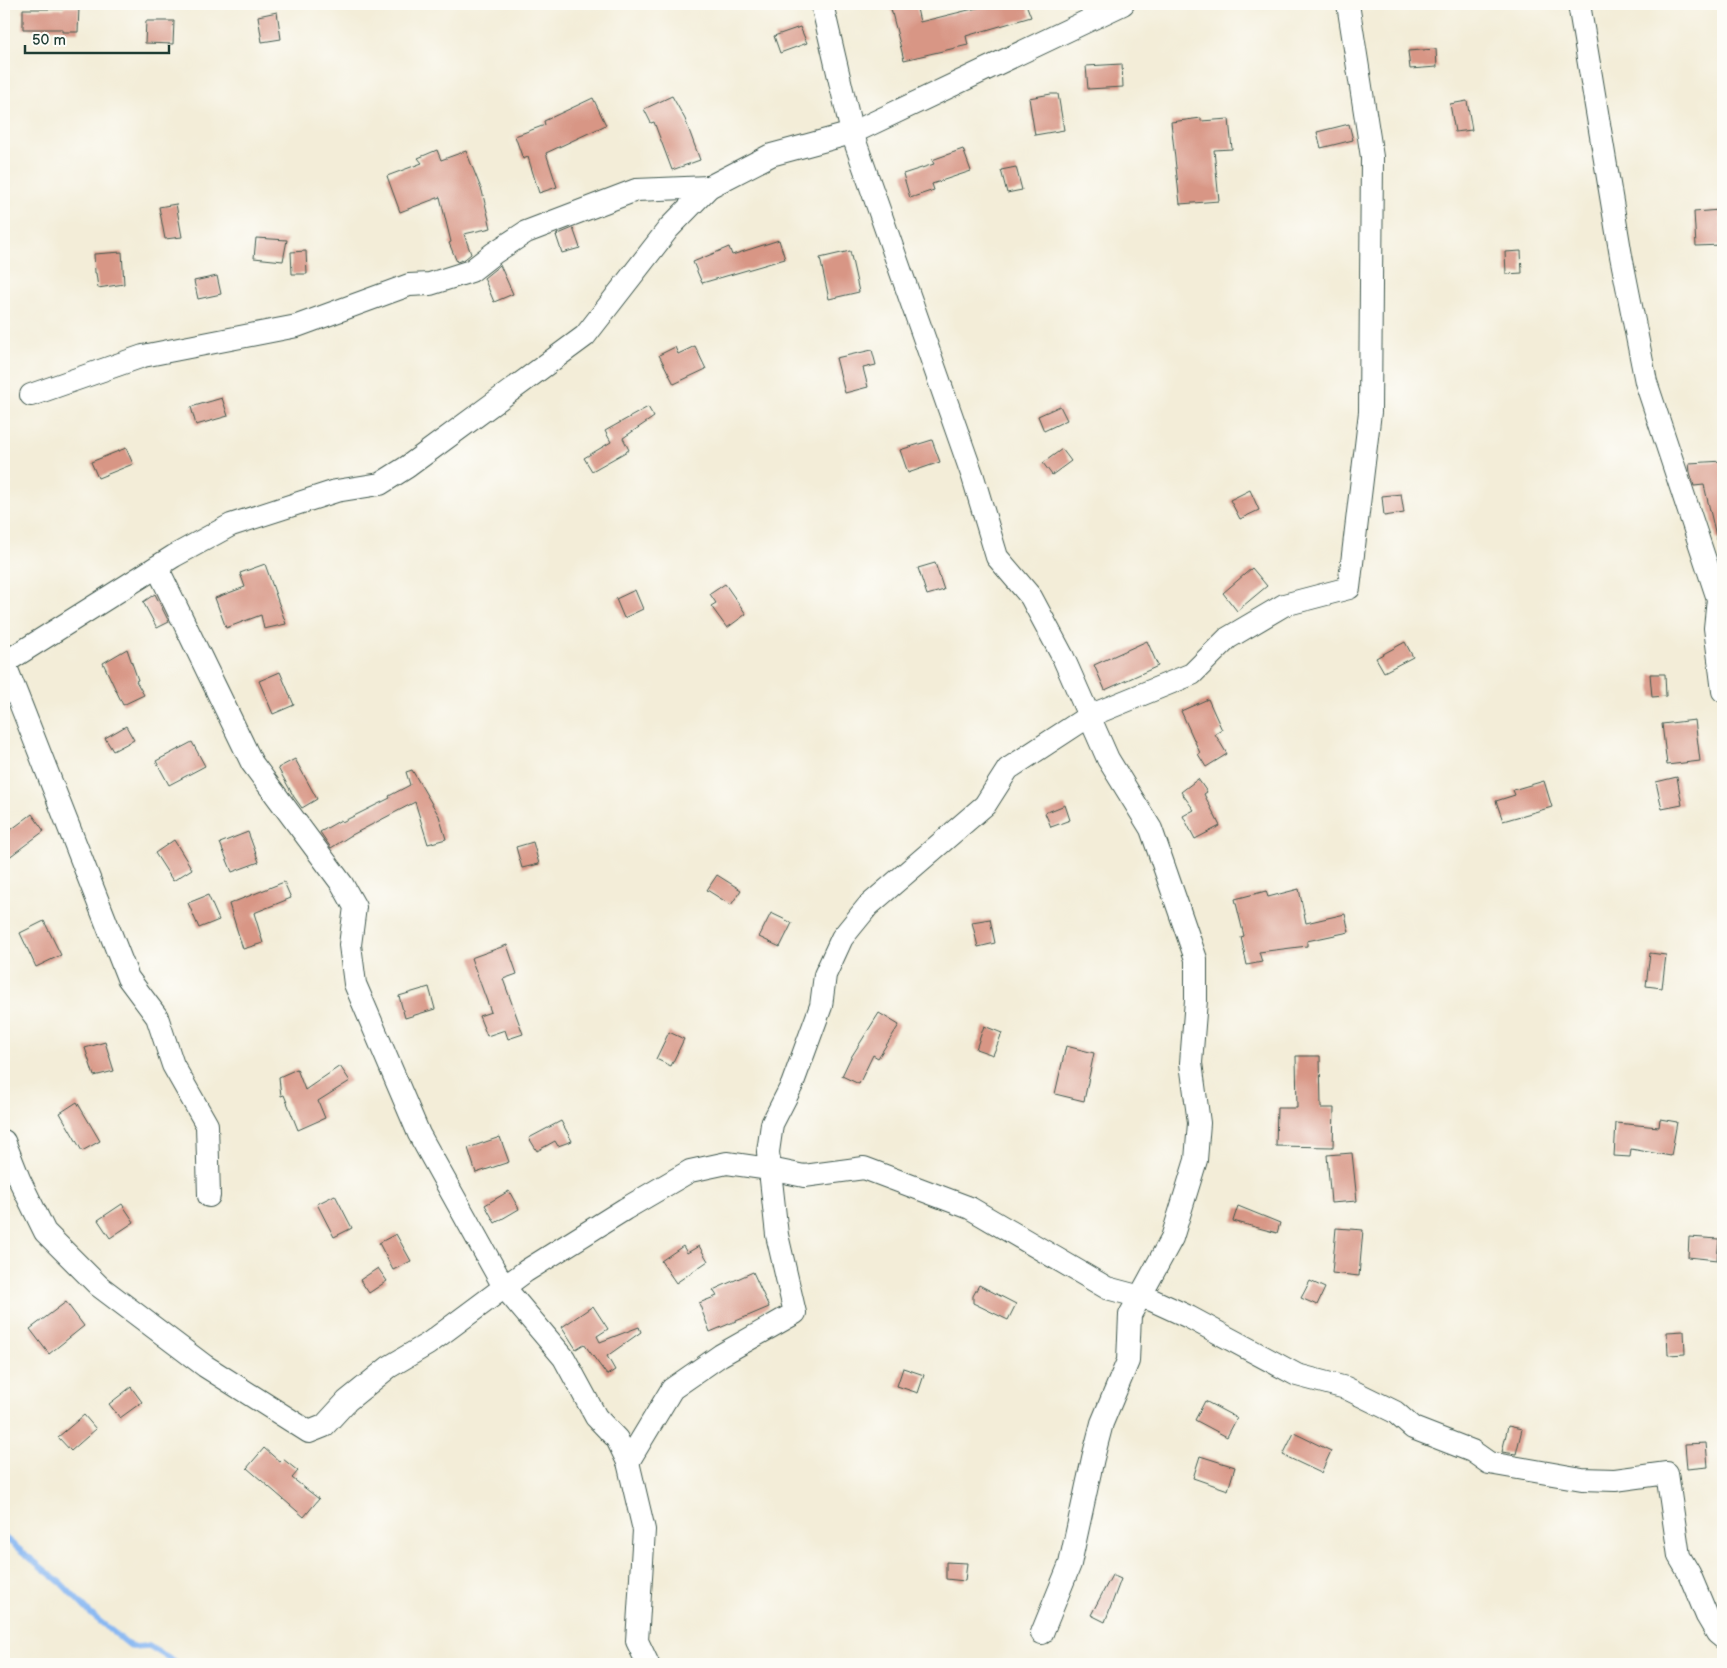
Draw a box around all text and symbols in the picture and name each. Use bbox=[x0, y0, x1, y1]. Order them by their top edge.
scale bar bbox=[25, 22, 169, 54]
text: 50 m bbox=[32, 31, 66, 50]

